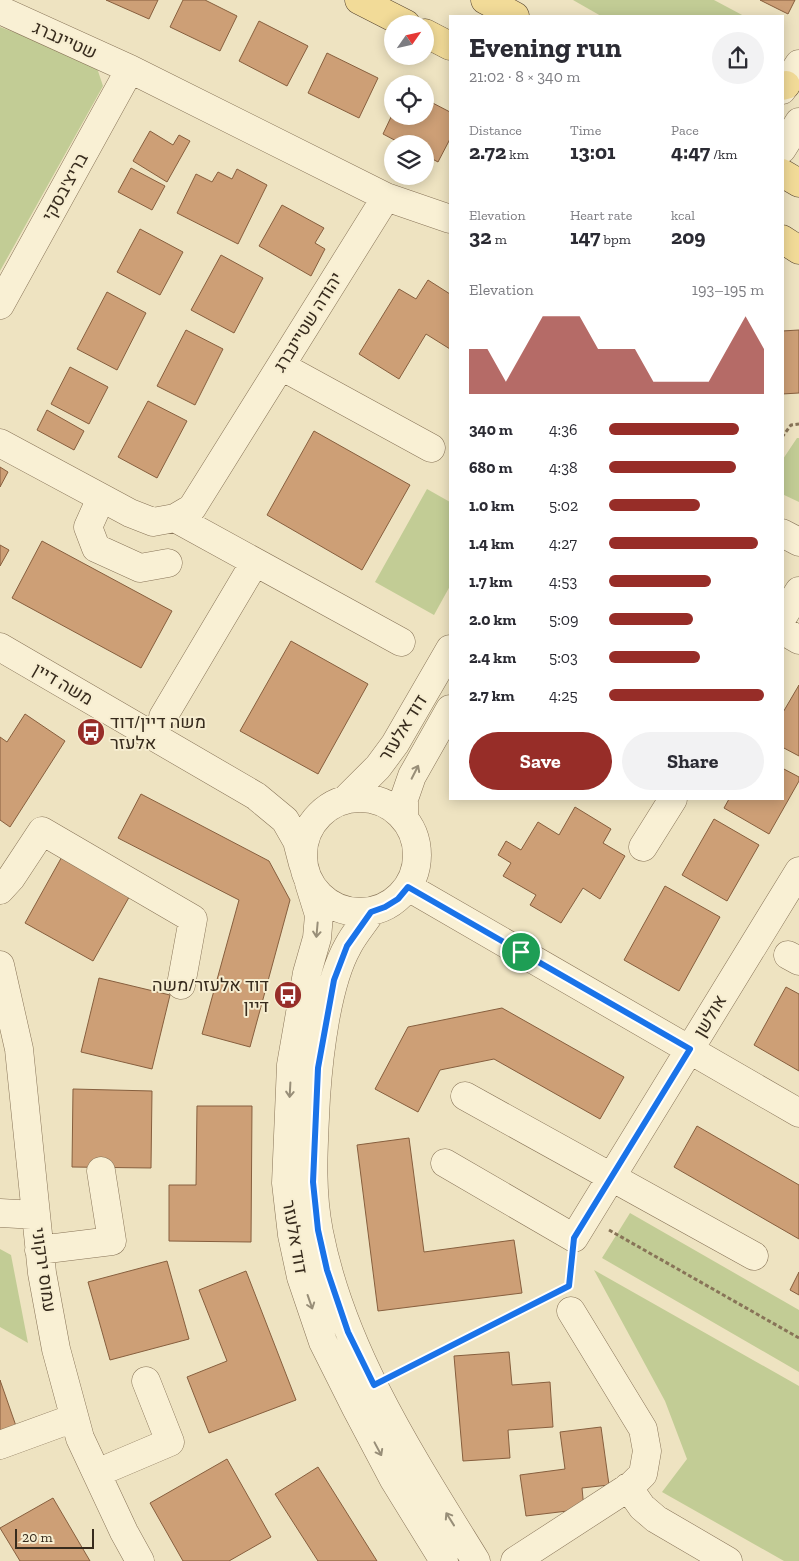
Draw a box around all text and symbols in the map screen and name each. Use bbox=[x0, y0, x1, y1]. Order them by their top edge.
north arrow bbox=[384, 15, 434, 65]
map controls bbox=[384, 15, 434, 185]
street label: שטיינברג bbox=[29, 16, 101, 64]
text: Evening run bbox=[469, 31, 622, 64]
button: share bbox=[712, 32, 764, 84]
text: 21:02 · 8 × 340 m bbox=[469, 67, 580, 86]
button: locate bbox=[384, 75, 434, 125]
text: Distance bbox=[469, 122, 522, 139]
text: Time bbox=[570, 122, 601, 139]
text: Pace bbox=[671, 122, 699, 139]
button: layers bbox=[384, 135, 434, 185]
text: 2.72 bbox=[469, 139, 506, 164]
text: 13:01 bbox=[570, 139, 615, 164]
text: 4:47 bbox=[671, 139, 710, 164]
text: km bbox=[506, 146, 529, 163]
text: /km bbox=[710, 146, 737, 163]
street label: בריצ'בסקי bbox=[37, 149, 93, 225]
text: Elevation bbox=[469, 207, 526, 224]
text: Heart rate bbox=[570, 207, 632, 224]
text: kcal bbox=[671, 207, 695, 224]
text: 32 bbox=[469, 224, 491, 249]
text: 147 bbox=[570, 224, 600, 249]
text: 209 bbox=[671, 224, 706, 249]
text: m bbox=[491, 231, 507, 248]
text: bpm bbox=[600, 231, 631, 248]
street label: יהודה שטיינברג bbox=[269, 268, 347, 376]
text: Elevation bbox=[469, 280, 534, 299]
text: 193–195 m bbox=[692, 280, 764, 299]
text: 340 m bbox=[469, 420, 513, 439]
text: 4:36 bbox=[549, 420, 578, 439]
text: 680 m bbox=[469, 458, 512, 477]
text: 4:38 bbox=[549, 458, 578, 477]
text: 1.0 km bbox=[469, 496, 514, 515]
text: 5:02 bbox=[549, 496, 578, 515]
text: 1.4 km bbox=[469, 534, 514, 553]
text: 4:27 bbox=[549, 534, 577, 553]
text: 1.7 km bbox=[469, 572, 512, 591]
text: 4:53 bbox=[549, 572, 577, 591]
text: 2.0 km bbox=[469, 610, 516, 629]
text: 5:09 bbox=[549, 610, 579, 629]
text: 2.4 km bbox=[469, 648, 516, 667]
text: 5:03 bbox=[549, 648, 578, 667]
street label: משה דיין bbox=[29, 658, 97, 710]
text: 2.7 km bbox=[469, 686, 515, 705]
text: 4:25 bbox=[549, 686, 578, 705]
street label: דוד אלעזר bbox=[374, 691, 432, 765]
place label: משה דיין/דוד אלעזר bbox=[110, 711, 206, 754]
bus stop icon: משה דיין/דוד אלעזר bbox=[76, 717, 106, 747]
button: Save bbox=[469, 732, 612, 790]
button: Share bbox=[622, 732, 764, 790]
one-way arrow bbox=[410, 764, 420, 779]
one-way arrow bbox=[313, 922, 322, 938]
pin bbox=[500, 931, 542, 973]
icon: arrive bbox=[507, 938, 535, 966]
place label: דוד אלעזר/משה דיין bbox=[152, 974, 269, 1017]
bus stop icon: דוד אלעזר/משה דיין bbox=[273, 980, 303, 1010]
street label: אולשן bbox=[689, 991, 731, 1041]
one-way arrow bbox=[285, 1082, 294, 1098]
street label: דוד אלעזר bbox=[278, 1198, 312, 1276]
street label: עמוס ירקוני bbox=[27, 1226, 61, 1314]
one-way arrow bbox=[306, 1294, 315, 1310]
one-way arrow bbox=[373, 1442, 383, 1457]
one-way arrow bbox=[445, 1513, 455, 1527]
scale bar bbox=[15, 1526, 94, 1549]
text: 20 m bbox=[22, 1529, 53, 1546]

